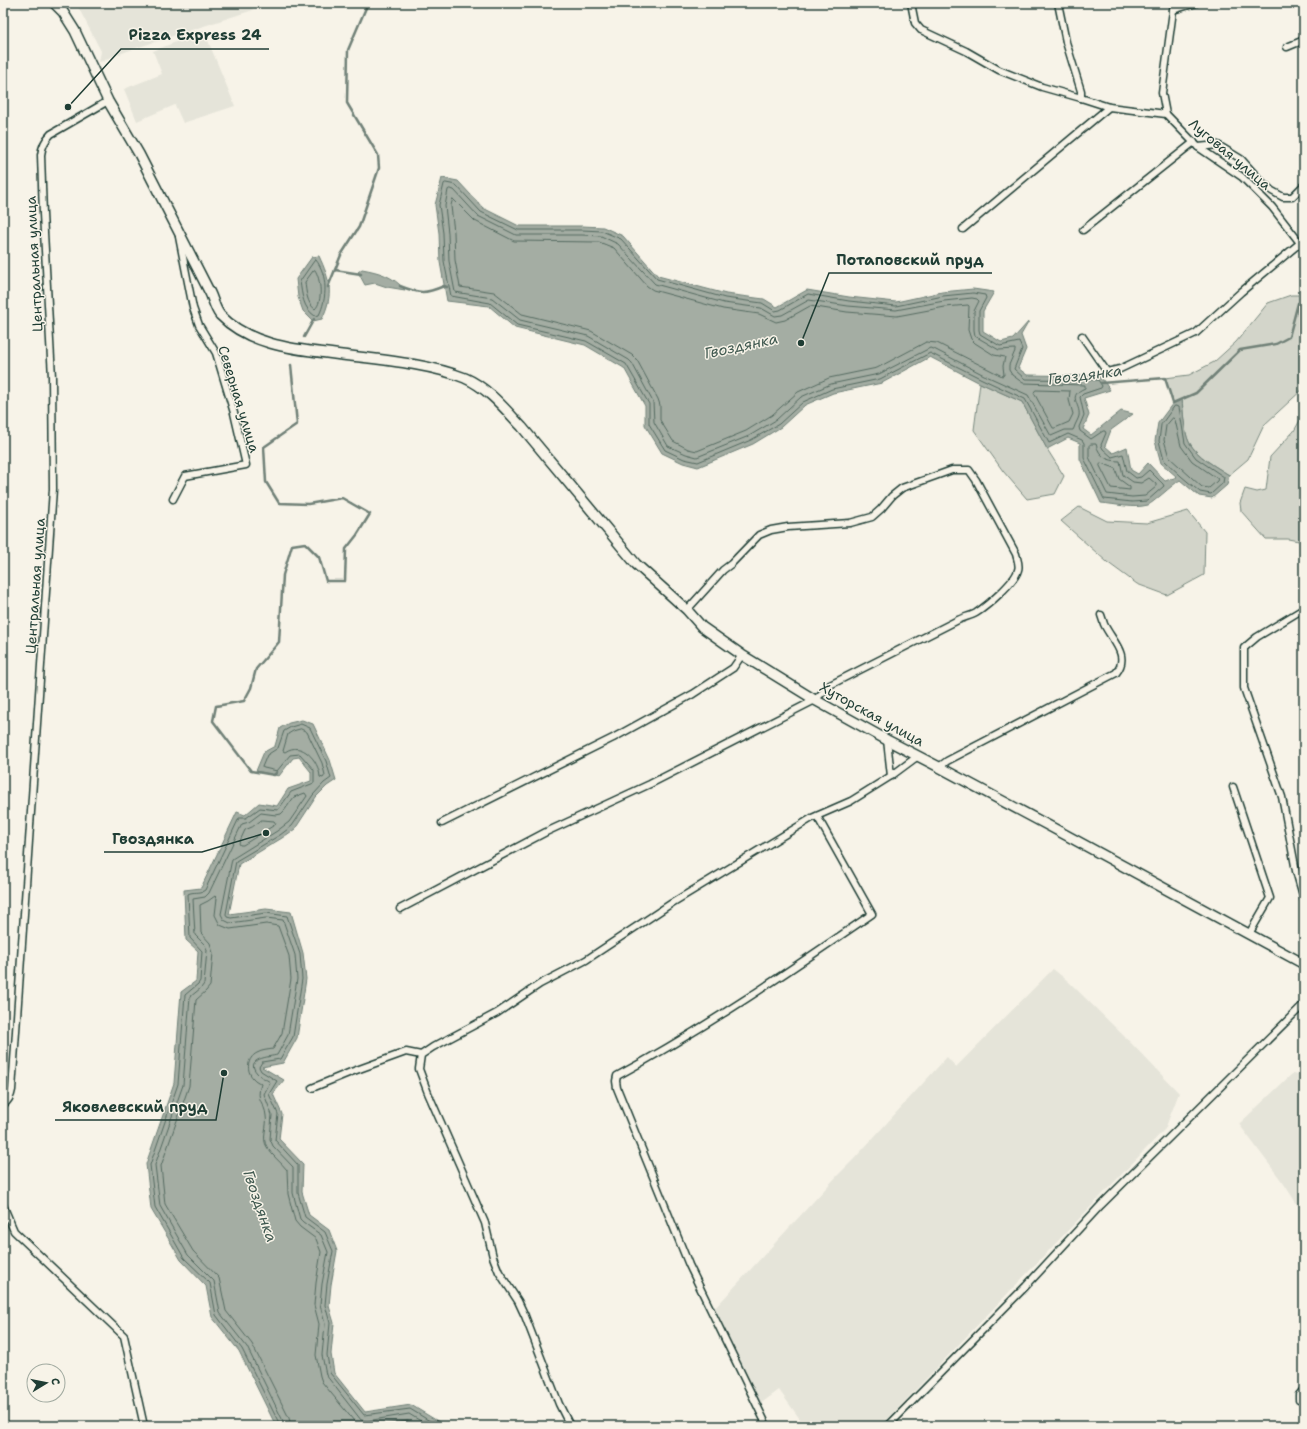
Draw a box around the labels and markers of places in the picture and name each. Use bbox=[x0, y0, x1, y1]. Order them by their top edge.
callout: Pizza Express 24 bbox=[121, 22, 269, 49]
callout: Потаповский пруд bbox=[829, 246, 992, 273]
callout: Гвоздянка bbox=[104, 825, 202, 852]
callout: Яковлевский пруд bbox=[55, 1093, 216, 1120]

